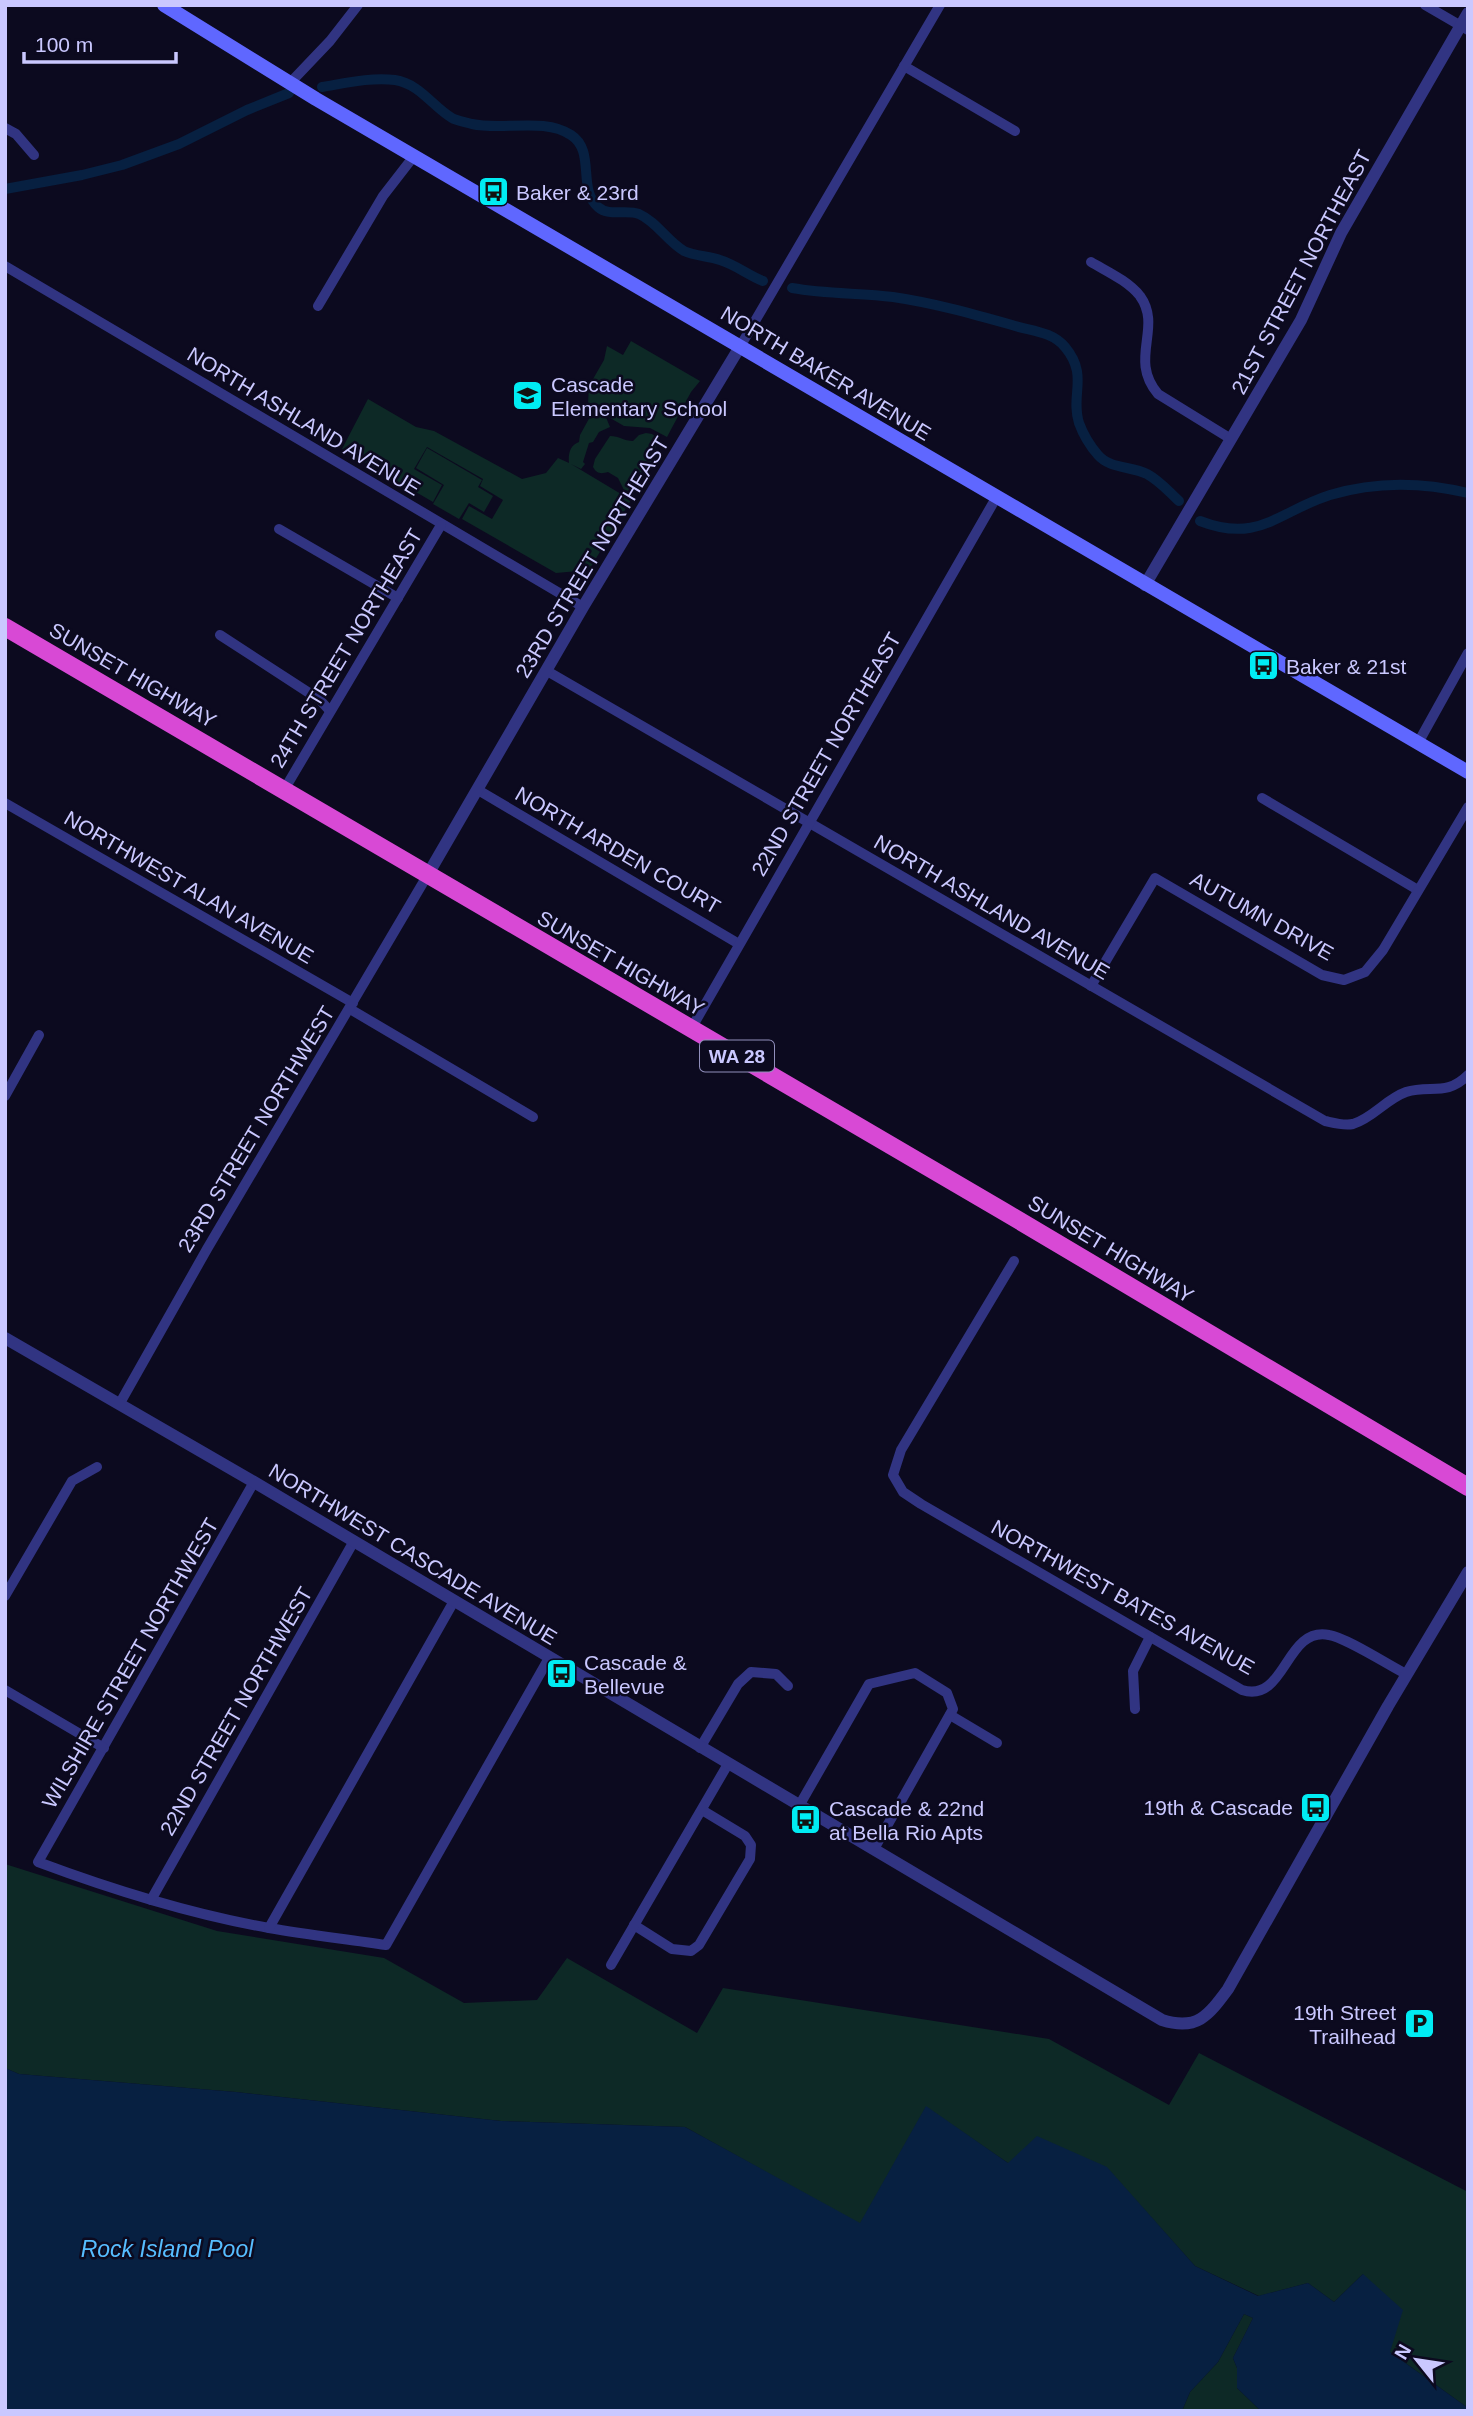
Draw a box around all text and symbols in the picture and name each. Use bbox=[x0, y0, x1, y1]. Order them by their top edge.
scale bar bbox=[24, 21, 177, 65]
text: 100 m bbox=[35, 33, 93, 56]
street label: 21ST STREET NORTHEAST bbox=[1227, 146, 1375, 398]
bus stop icon: Baker & 23rd bbox=[476, 175, 510, 209]
place label: Baker & 23rd bbox=[516, 181, 639, 204]
street label: NORTH BAKER AVENUE bbox=[717, 301, 935, 445]
street label: NORTH ASHLAND AVENUE bbox=[183, 342, 425, 500]
place label: Cascade Elementary School bbox=[551, 373, 727, 420]
school or university icon: Cascade Elementary School bbox=[511, 379, 545, 413]
street label: 23RD STREET NORTHEAST bbox=[511, 432, 673, 682]
street label: 24TH STREET NORTHEAST bbox=[265, 524, 427, 772]
street label: SUNSET HIGHWAY bbox=[46, 618, 220, 732]
street label: 22ND STREET NORTHEAST bbox=[747, 628, 905, 880]
bus stop icon: Baker & 21st bbox=[1246, 649, 1280, 683]
place label: Baker & 21st bbox=[1286, 655, 1406, 678]
street label: NORTH ARDEN COURT bbox=[512, 782, 725, 918]
street label: NORTHWEST ALAN AVENUE bbox=[60, 806, 318, 968]
street label: NORTH ASHLAND AVENUE bbox=[870, 830, 1114, 984]
street label: AUTUMN DRIVE bbox=[1187, 867, 1337, 965]
street label: SUNSET HIGHWAY bbox=[534, 906, 708, 1020]
street label: 23RD STREET NORTHWEST bbox=[173, 1002, 339, 1256]
road number: WA 28 bbox=[700, 1040, 774, 1072]
street label: SUNSET HIGHWAY bbox=[1024, 1191, 1198, 1307]
street label: NORTHWEST CASCADE AVENUE bbox=[265, 1459, 561, 1649]
street label: WILSHIRE STREET NORTHWEST bbox=[37, 1514, 223, 1812]
street label: NORTHWEST BATES AVENUE bbox=[987, 1515, 1259, 1679]
street label: 22ND STREET NORTHWEST bbox=[155, 1583, 317, 1839]
place label: Cascade & Bellevue bbox=[584, 1651, 687, 1698]
bus stop icon: Cascade & Bellevue bbox=[544, 1657, 578, 1691]
bus stop icon: 19th & Cascade bbox=[1299, 1790, 1333, 1824]
place label: 19th & Cascade bbox=[1144, 1796, 1293, 1819]
place label: Cascade & 22nd at Bella Rio Apts bbox=[829, 1797, 984, 1844]
bus stop icon: Cascade & 22nd at Bella Rio Apts bbox=[789, 1803, 823, 1837]
place label: 19th Street Trailhead bbox=[1293, 2001, 1396, 2048]
parking icon: 19th Street Trailhead bbox=[1402, 2007, 1436, 2041]
water label: Rock Island Pool bbox=[81, 2236, 254, 2262]
north arrow bbox=[1382, 2325, 1452, 2395]
text: N bbox=[1390, 2341, 1415, 2363]

